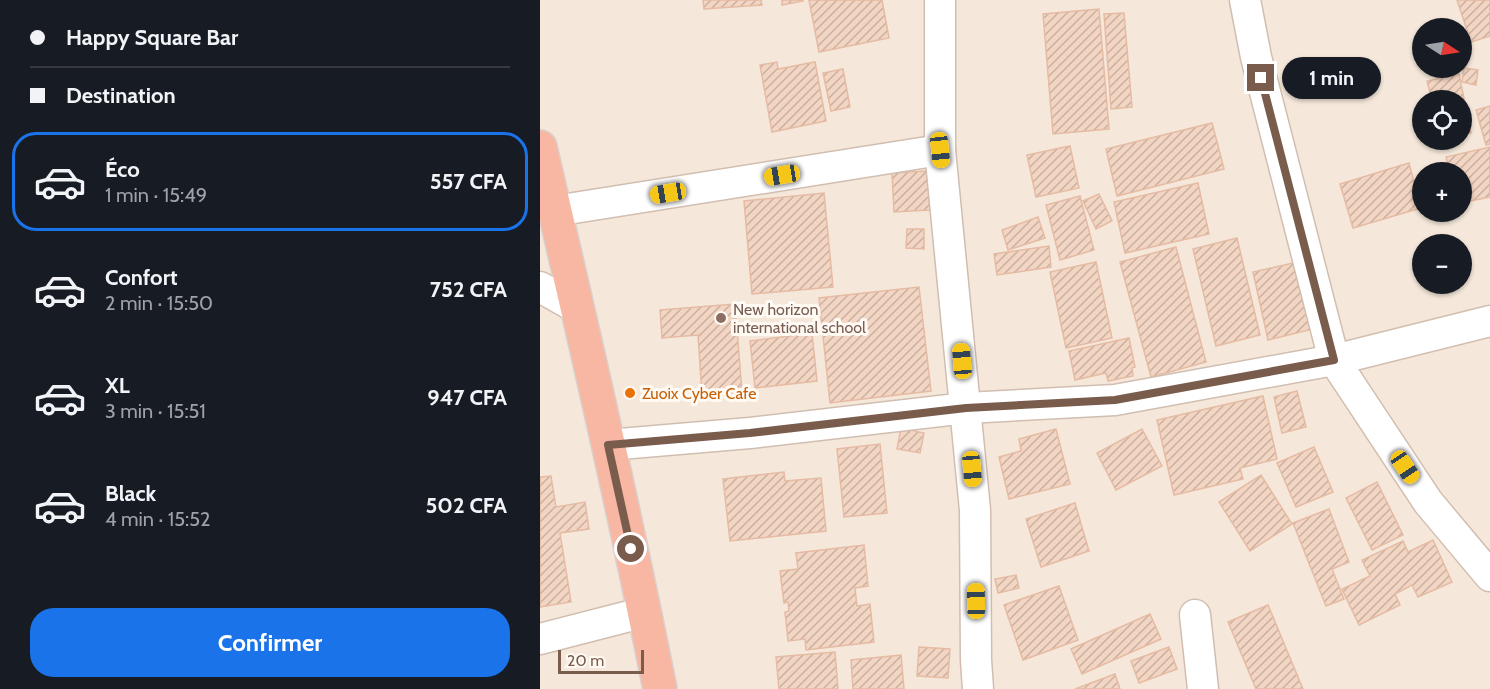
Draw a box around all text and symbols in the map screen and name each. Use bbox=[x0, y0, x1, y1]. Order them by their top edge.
north arrow bbox=[1412, 18, 1472, 78]
map controls bbox=[1412, 18, 1472, 294]
text: Happy Square Bar bbox=[66, 24, 238, 51]
callout: 1 min bbox=[1282, 57, 1381, 99]
route end bbox=[1247, 64, 1274, 91]
text: 1 min bbox=[1309, 66, 1354, 90]
text: Destination bbox=[66, 82, 176, 109]
button: locate bbox=[1412, 90, 1472, 150]
car bbox=[929, 131, 951, 169]
icon: car bbox=[33, 155, 87, 209]
text: Éco bbox=[105, 156, 140, 183]
button: + bbox=[1412, 162, 1472, 222]
car bbox=[763, 163, 801, 187]
text: 557 CFA bbox=[430, 168, 507, 195]
car bbox=[649, 181, 687, 205]
text: 1 min · 15:49 bbox=[105, 183, 207, 207]
button: − bbox=[1412, 234, 1472, 294]
icon: car bbox=[33, 263, 87, 317]
text: Confort bbox=[105, 264, 178, 291]
text: 752 CFA bbox=[430, 276, 507, 303]
text: 2 min · 15:50 bbox=[105, 291, 213, 315]
place label: New horizon international school bbox=[733, 300, 866, 337]
marker: New horizon international school bbox=[714, 311, 728, 325]
car bbox=[951, 342, 973, 380]
icon: car bbox=[33, 371, 87, 425]
text: XL bbox=[105, 372, 130, 399]
text: 947 CFA bbox=[427, 384, 507, 411]
place label: Zuoix Cyber Cafe bbox=[642, 384, 756, 403]
marker: Zuoix Cyber Cafe bbox=[623, 386, 637, 400]
text: 3 min · 15:51 bbox=[105, 399, 206, 423]
car bbox=[1387, 447, 1423, 487]
car bbox=[961, 450, 983, 488]
icon: car bbox=[33, 479, 87, 533]
text: Black bbox=[105, 480, 156, 507]
text: 502 CFA bbox=[426, 492, 507, 519]
text: 4 min · 15:52 bbox=[105, 507, 211, 531]
route start bbox=[617, 535, 644, 562]
car bbox=[967, 583, 985, 619]
button: Confirmer bbox=[30, 608, 510, 677]
scale bar bbox=[558, 647, 644, 674]
text: 20 m bbox=[567, 651, 604, 670]

